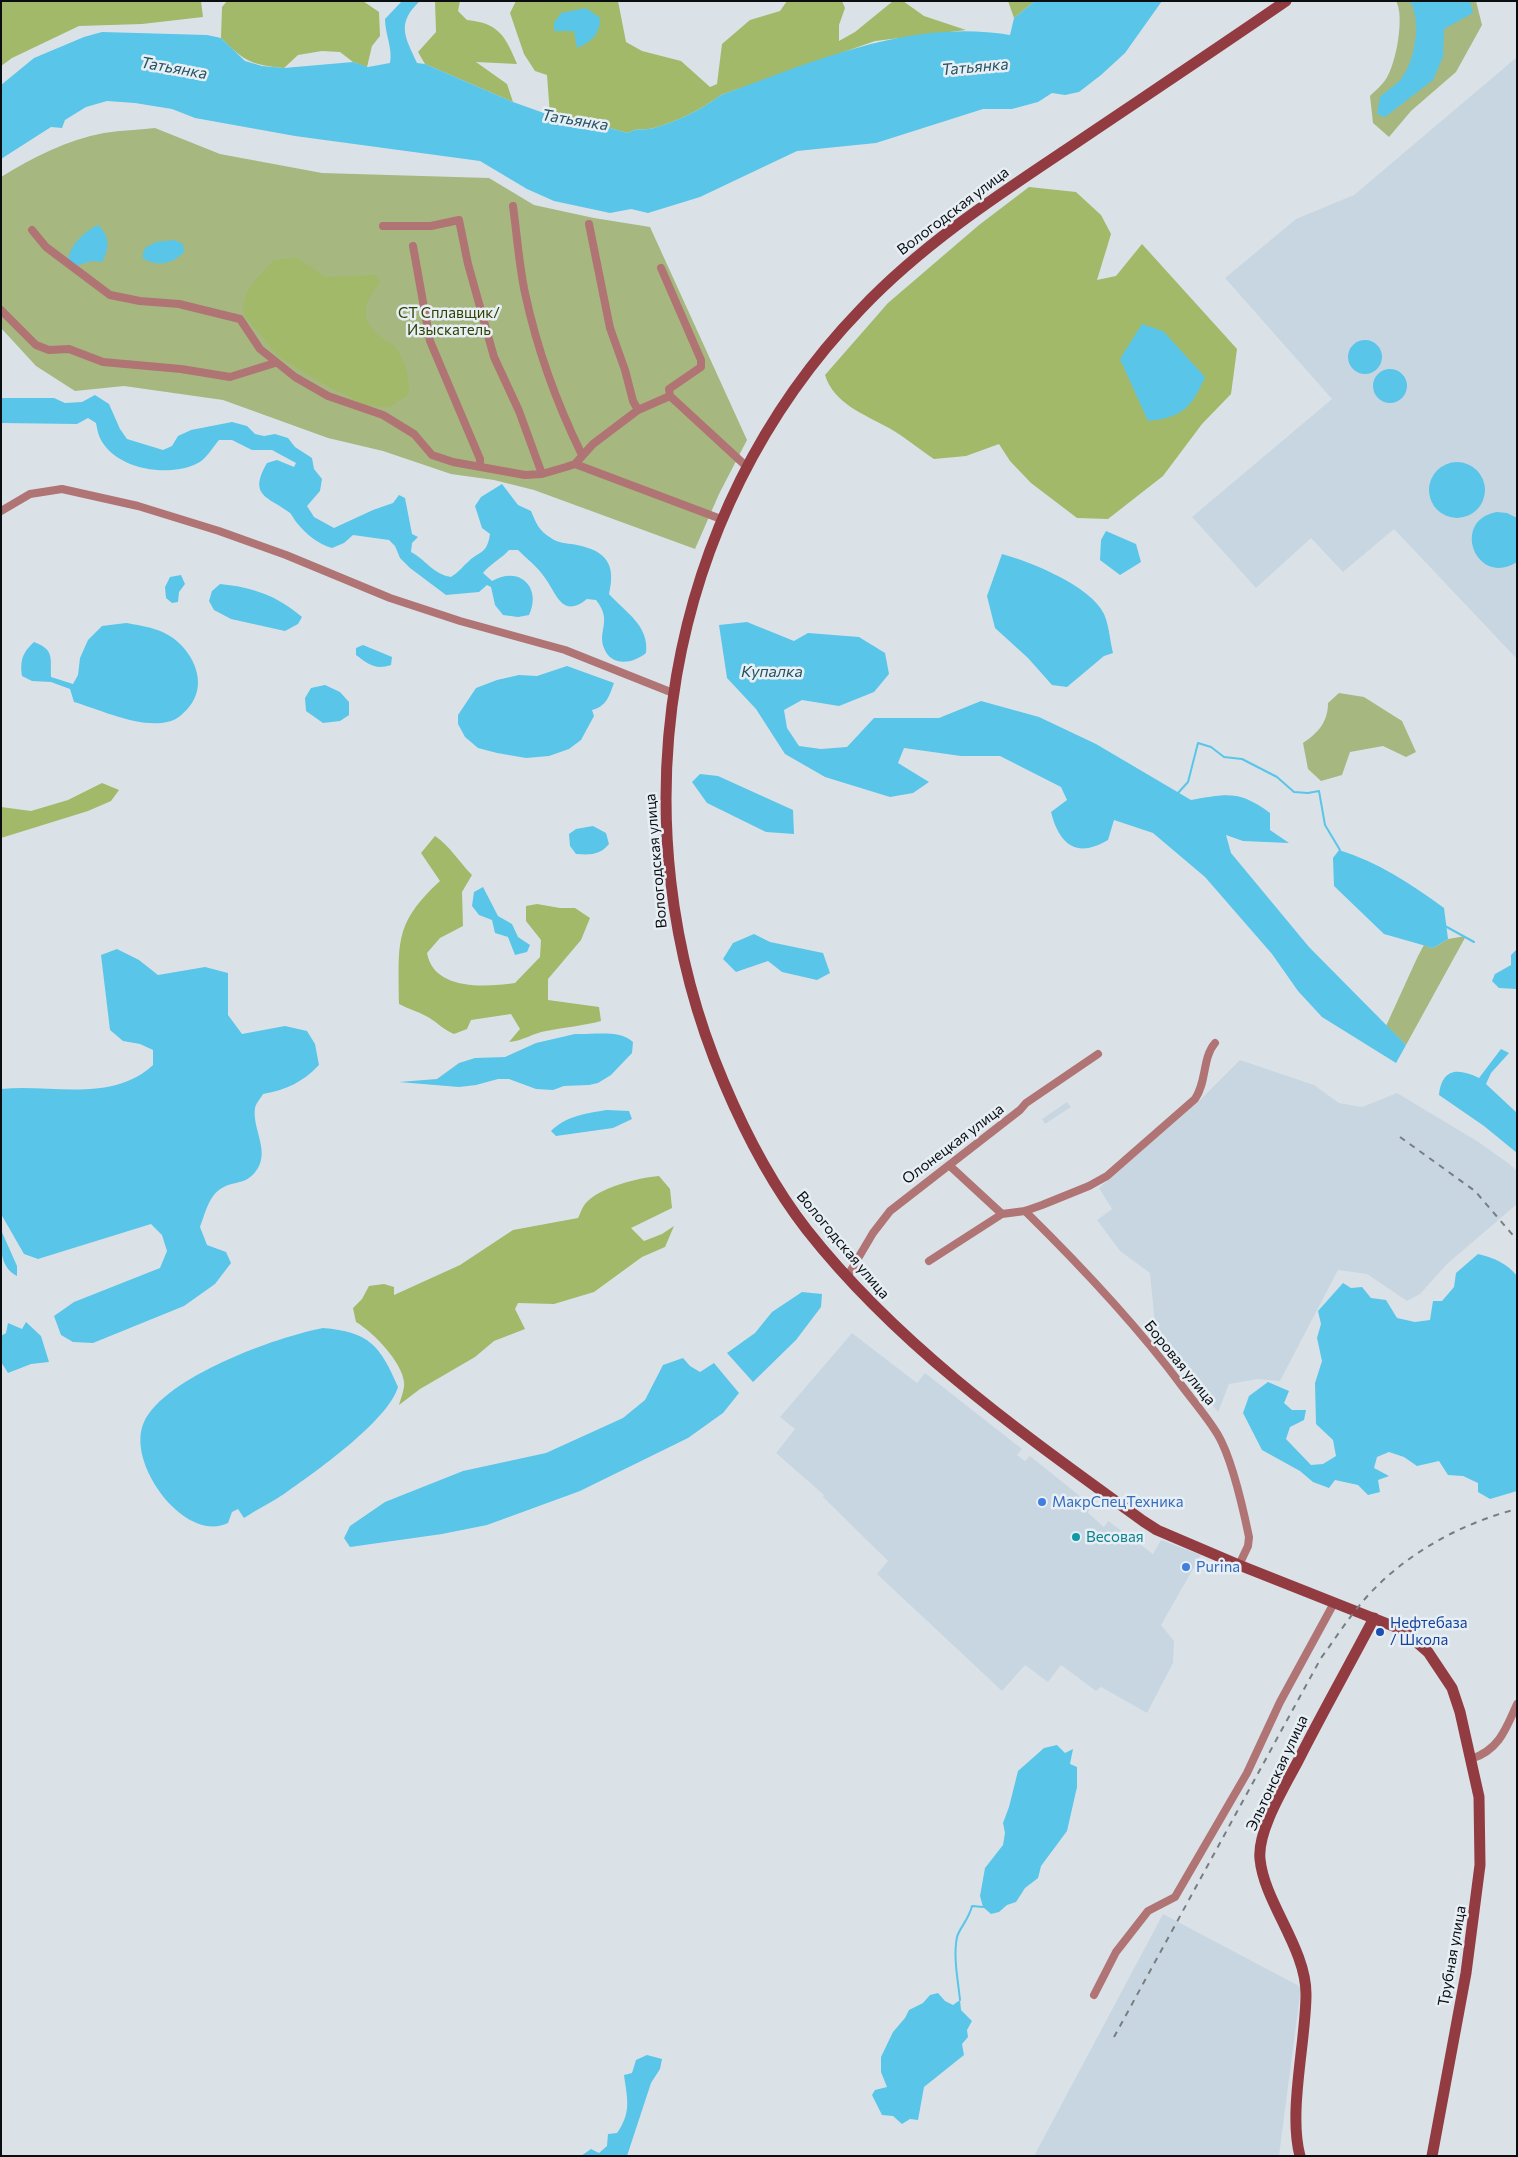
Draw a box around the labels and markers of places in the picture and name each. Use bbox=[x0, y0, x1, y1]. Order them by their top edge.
place label: МакрСпецТехника bbox=[1052, 1493, 1184, 1511]
marker: МакрСпецТехника bbox=[1036, 1496, 1048, 1508]
place label: Весовая bbox=[1086, 1528, 1144, 1546]
marker: Весовая bbox=[1070, 1531, 1082, 1543]
place label: Purina bbox=[1196, 1558, 1240, 1576]
marker: Purina bbox=[1180, 1561, 1192, 1573]
place label: Нефтебаза / Школа bbox=[1390, 1614, 1468, 1649]
marker: Нефтебаза / Школа bbox=[1374, 1626, 1386, 1638]

